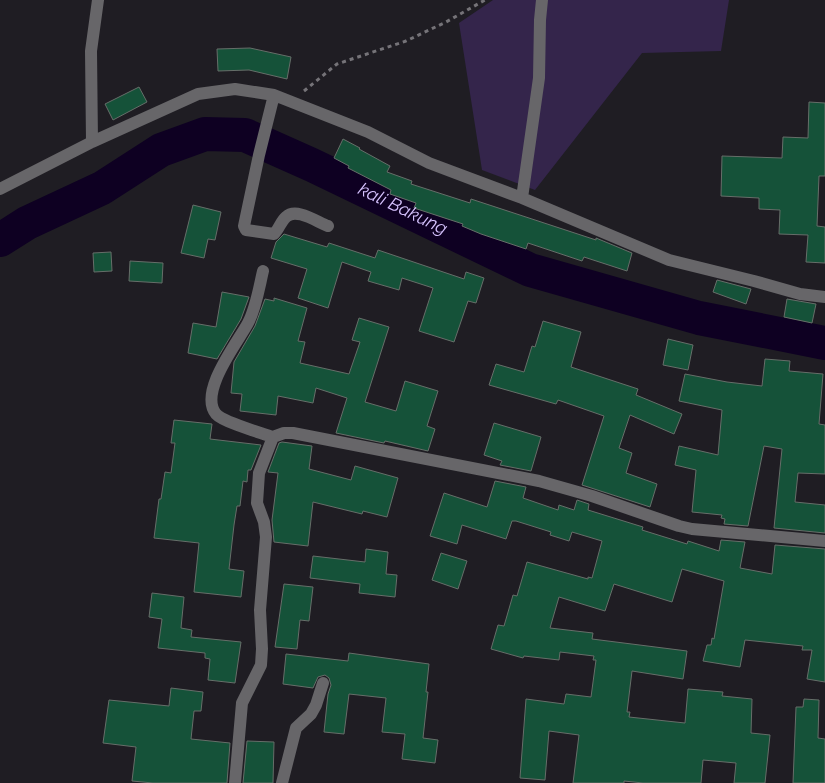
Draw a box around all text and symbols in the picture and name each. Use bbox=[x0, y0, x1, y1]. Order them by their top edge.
water label: kali Bakung bbox=[355, 178, 451, 239]

